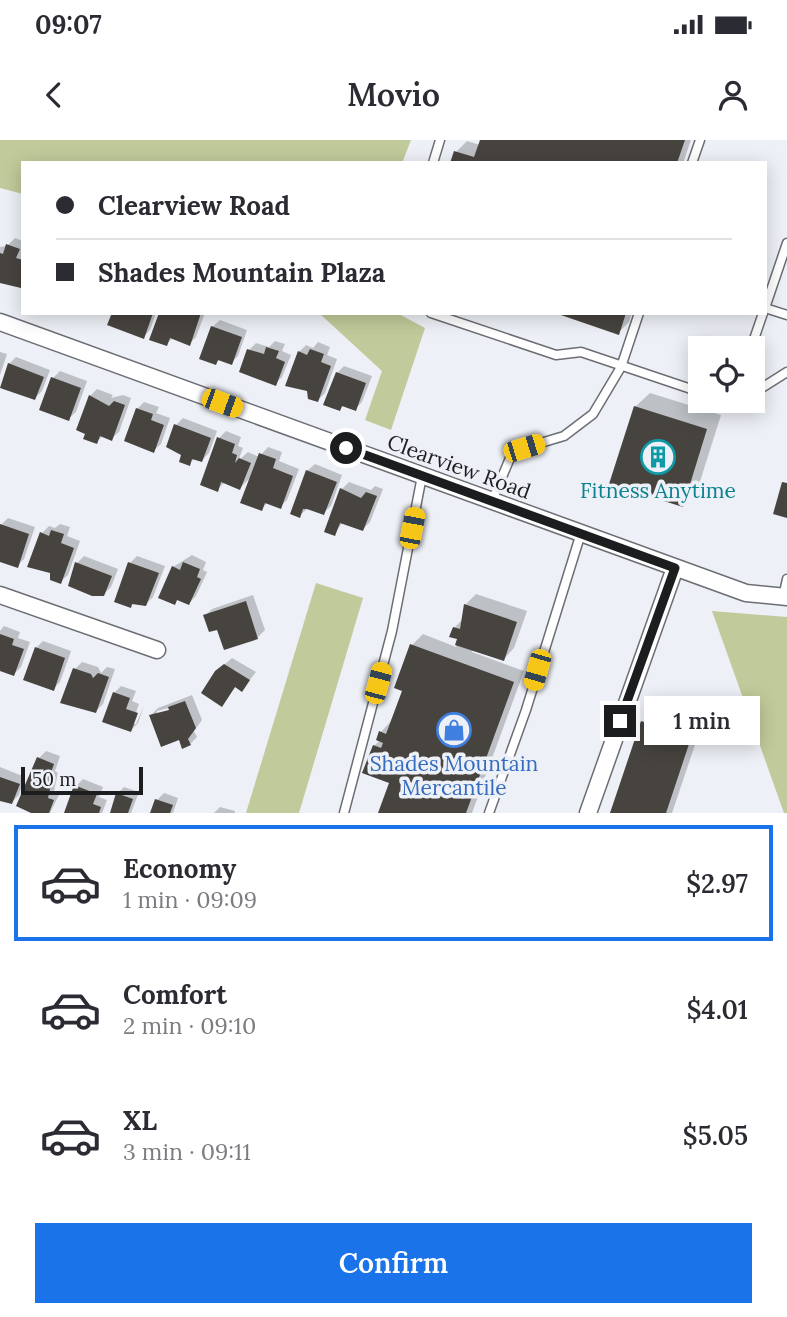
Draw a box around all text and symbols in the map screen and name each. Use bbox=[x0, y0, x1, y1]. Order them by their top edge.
text: 09:07 bbox=[35, 8, 102, 41]
text: Movio bbox=[347, 74, 440, 115]
icon: back bbox=[35, 76, 73, 114]
icon: person bbox=[714, 76, 752, 114]
text: Clearview Road bbox=[98, 189, 290, 222]
text: Shades Mountain Plaza bbox=[98, 256, 385, 289]
map controls bbox=[688, 336, 765, 413]
button: locate bbox=[688, 336, 765, 413]
car bbox=[199, 386, 246, 420]
street label: Clearview Road bbox=[384, 428, 535, 505]
route start bbox=[330, 432, 362, 464]
car bbox=[501, 432, 548, 464]
building icon: Fitness Anytime bbox=[639, 438, 677, 476]
place label: Fitness Anytime bbox=[580, 477, 736, 504]
car bbox=[398, 505, 427, 551]
car bbox=[522, 647, 553, 693]
car bbox=[363, 660, 394, 706]
callout: 1 min bbox=[644, 696, 760, 746]
route end bbox=[604, 705, 636, 737]
text: 1 min bbox=[673, 706, 731, 735]
shop icon: Shades Mountain Mercantile bbox=[435, 711, 473, 749]
place label: Shades Mountain Mercantile bbox=[370, 750, 539, 801]
scale bar bbox=[21, 764, 144, 796]
text: 50 m bbox=[32, 767, 76, 791]
icon: car bbox=[39, 852, 102, 915]
text: Economy bbox=[123, 852, 236, 885]
text: $2.97 bbox=[686, 867, 748, 900]
text: 1 min · 09:09 bbox=[123, 885, 257, 914]
icon: car bbox=[39, 978, 102, 1041]
text: Comfort bbox=[123, 978, 227, 1011]
text: $4.01 bbox=[687, 993, 748, 1026]
text: 2 min · 09:10 bbox=[123, 1011, 256, 1040]
icon: car bbox=[39, 1104, 102, 1167]
text: XL bbox=[123, 1104, 157, 1137]
text: $5.05 bbox=[683, 1119, 748, 1152]
text: 3 min · 09:11 bbox=[123, 1137, 251, 1166]
button: Confirm bbox=[35, 1223, 752, 1303]

